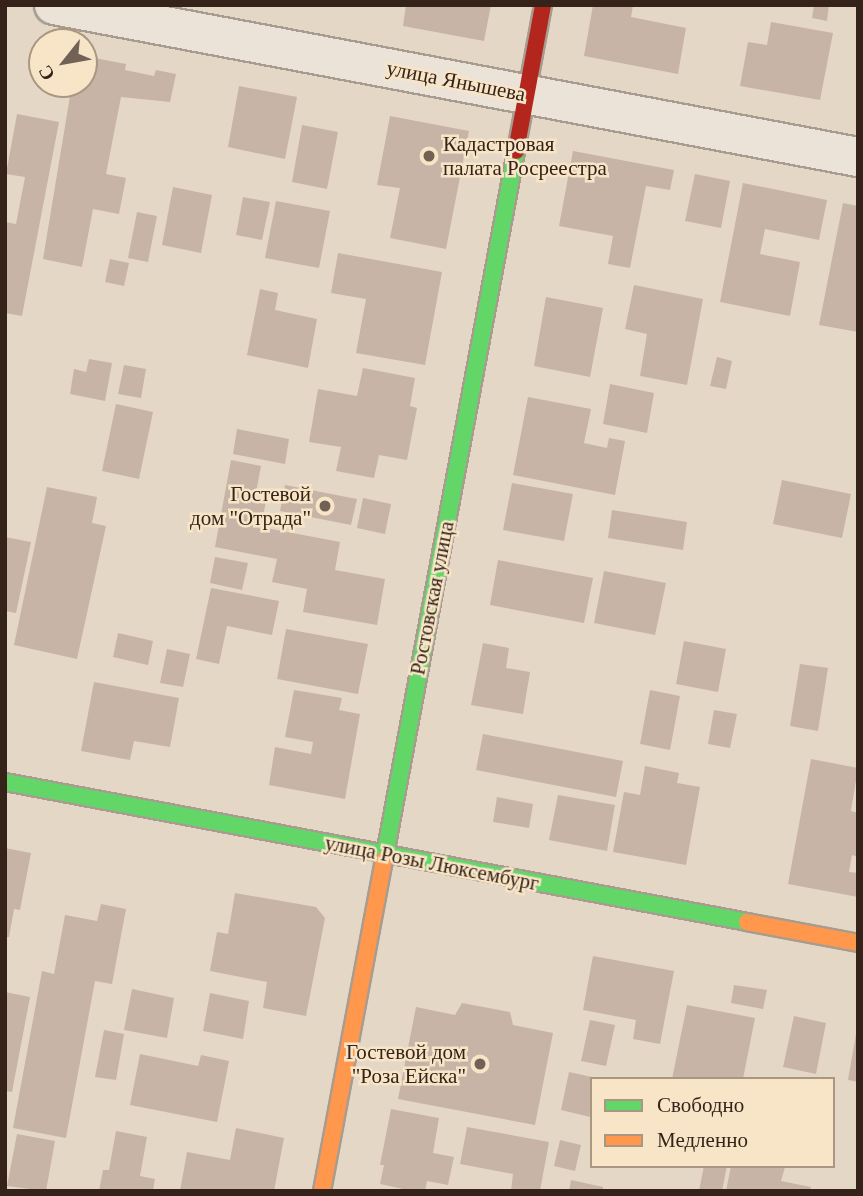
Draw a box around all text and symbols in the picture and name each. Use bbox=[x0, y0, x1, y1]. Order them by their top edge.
north arrow bbox=[28, 28, 98, 98]
street label: улица Янышева bbox=[384, 55, 528, 107]
text: С bbox=[34, 62, 59, 84]
place label: Кадастровая палата Росреестра bbox=[443, 131, 607, 181]
marker: Кадастровая палата Росреестра bbox=[421, 148, 437, 164]
place label: Гостевой дом "Отрада" bbox=[190, 481, 311, 531]
marker: Гостевой дом "Отрада" bbox=[317, 498, 333, 514]
street label: Ростовская улица bbox=[405, 519, 459, 677]
street label: улица Розы Люксембург bbox=[323, 830, 541, 896]
place label: Гостевой дом "Роза Ейска" bbox=[346, 1039, 466, 1089]
marker: Гостевой дом "Роза Ейска" bbox=[472, 1056, 488, 1072]
legend bbox=[590, 1077, 835, 1168]
text: Свободно bbox=[657, 1093, 744, 1117]
text: Медленно bbox=[657, 1128, 748, 1152]

